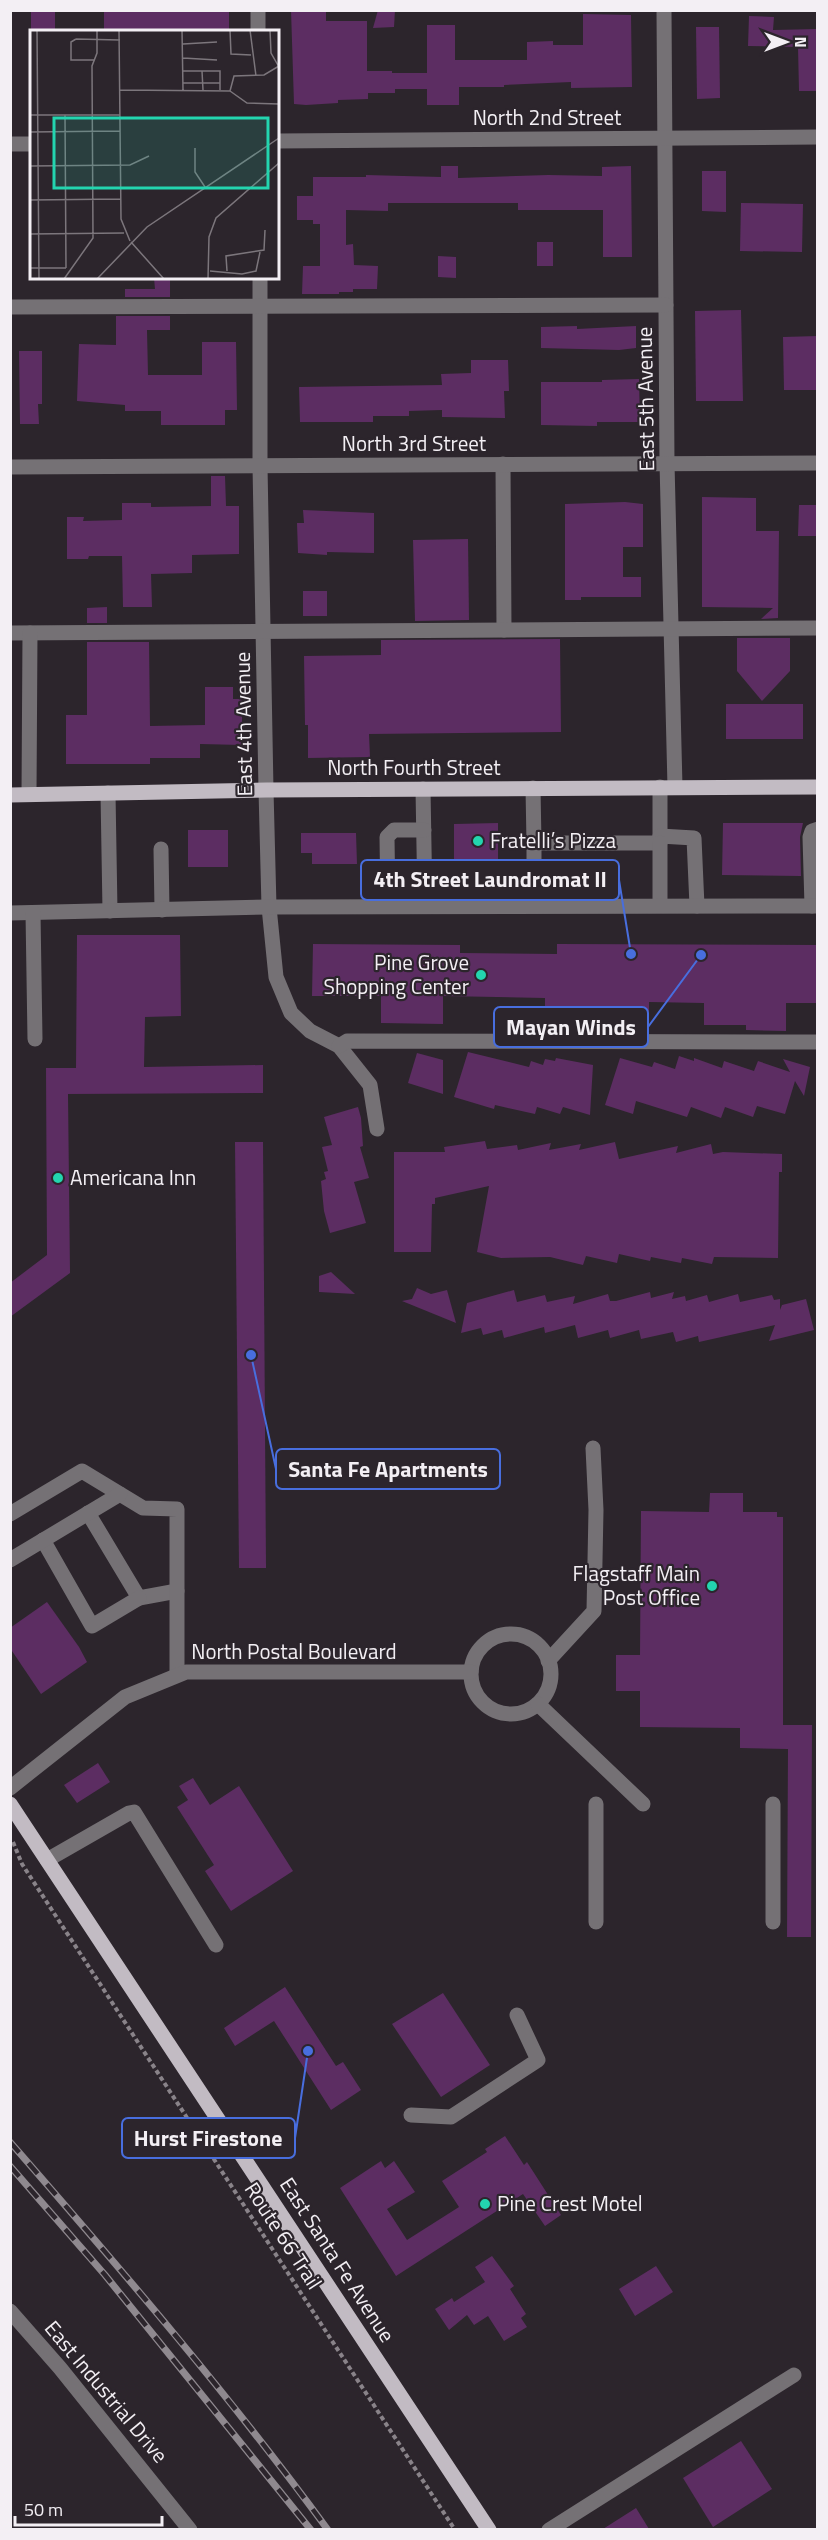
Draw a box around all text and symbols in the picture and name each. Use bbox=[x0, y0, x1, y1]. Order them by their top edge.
north arrow bbox=[756, 12, 816, 72]
inset map bbox=[30, 30, 279, 279]
text: N bbox=[789, 36, 813, 48]
street label: North 2nd Street bbox=[473, 101, 622, 133]
street label: East 5th Avenue bbox=[628, 326, 662, 472]
street label: North 3rd Street bbox=[342, 427, 487, 459]
street label: East 4th Avenue bbox=[226, 651, 260, 797]
street label: North Fourth Street bbox=[327, 751, 501, 783]
place label: Fratelli’s Pizza bbox=[490, 824, 616, 856]
marker: Fratelli’s Pizza bbox=[471, 834, 485, 848]
callout: 4th Street Laundromat II bbox=[361, 860, 619, 900]
text: 4th Street Laundromat II bbox=[373, 862, 607, 896]
place label: Pine Grove Shopping Center bbox=[324, 946, 469, 1002]
marker: Pine Grove Shopping Center bbox=[474, 968, 488, 982]
callout: Mayan Winds bbox=[494, 1007, 648, 1047]
text: Mayan Winds bbox=[506, 1010, 636, 1044]
place label: Americana Inn bbox=[70, 1161, 196, 1193]
marker: Americana Inn bbox=[51, 1171, 65, 1185]
callout: Santa Fe Apartments bbox=[276, 1449, 500, 1489]
text: Santa Fe Apartments bbox=[288, 1452, 488, 1486]
place label: Flagstaff Main Post Office bbox=[573, 1557, 700, 1613]
marker: Flagstaff Main Post Office bbox=[705, 1579, 719, 1593]
street label: North Postal Boulevard bbox=[191, 1635, 397, 1667]
callout: Hurst Firestone bbox=[122, 2118, 295, 2158]
text: Hurst Firestone bbox=[134, 2121, 282, 2155]
street label: East Santa Fe Avenue bbox=[272, 2171, 403, 2348]
street label: Route 66 Trail bbox=[237, 2175, 331, 2295]
place label: Pine Crest Motel bbox=[497, 2187, 643, 2219]
marker: Pine Crest Motel bbox=[478, 2197, 492, 2211]
street label: East Industrial Drive bbox=[37, 2313, 176, 2470]
scale bar bbox=[15, 2489, 162, 2527]
text: 50 m bbox=[24, 2496, 63, 2523]

